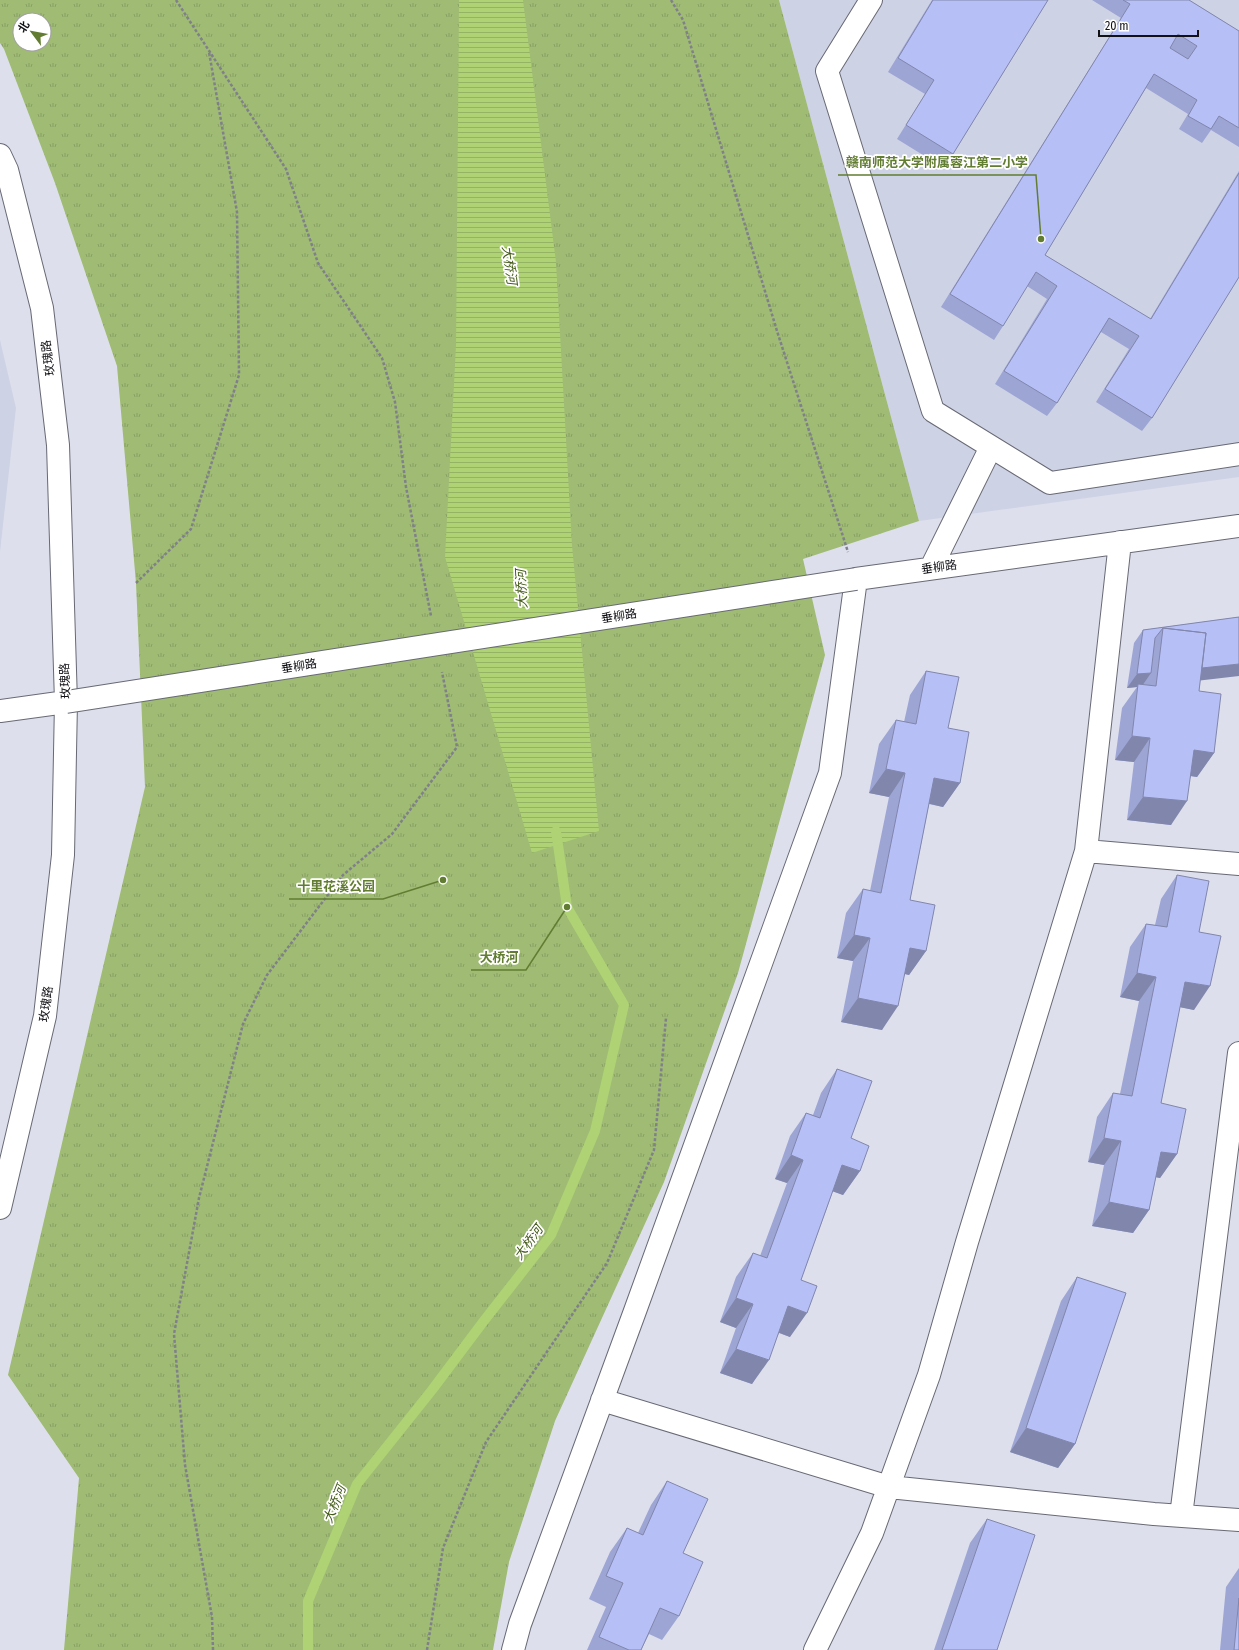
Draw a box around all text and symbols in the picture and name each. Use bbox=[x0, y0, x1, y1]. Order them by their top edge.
north arrow bbox=[12, 12, 52, 52]
scale bar bbox=[1099, 12, 1198, 38]
text: 北 bbox=[16, 19, 32, 35]
text: 20 m bbox=[1105, 19, 1129, 33]
callout: 赣南师范大学附属蓉江第二小学 bbox=[838, 150, 1036, 175]
text: 赣南师范大学附属蓉江第二小学 bbox=[846, 155, 1028, 170]
water label: 大桥河 bbox=[499, 245, 520, 288]
street label: 玫瑰路 bbox=[39, 339, 57, 377]
street label: 垂柳路 bbox=[920, 558, 958, 576]
water label: 大桥河 bbox=[513, 566, 530, 609]
street label: 垂柳路 bbox=[600, 606, 638, 626]
street label: 垂柳路 bbox=[280, 656, 318, 676]
street label: 玫瑰路 bbox=[57, 663, 73, 699]
callout: 十里花溪公园 bbox=[289, 874, 383, 899]
text: 十里花溪公园 bbox=[297, 879, 375, 894]
callout: 大桥河 bbox=[471, 945, 526, 970]
text: 大桥河 bbox=[479, 950, 519, 965]
street label: 玫瑰路 bbox=[37, 985, 55, 1023]
water label: 大桥河 bbox=[511, 1220, 548, 1262]
water label: 大桥河 bbox=[320, 1481, 350, 1525]

